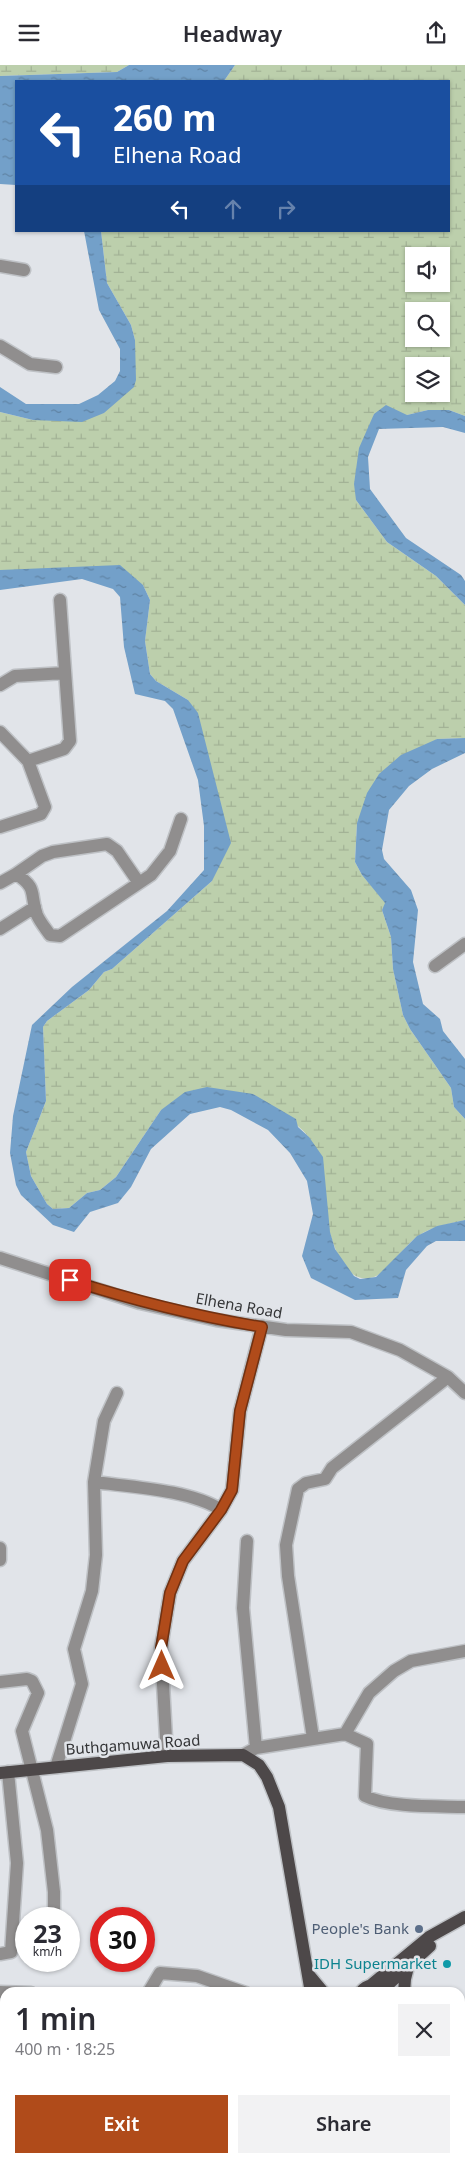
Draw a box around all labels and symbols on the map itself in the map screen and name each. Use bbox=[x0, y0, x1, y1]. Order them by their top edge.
pin bbox=[49, 1259, 91, 1301]
street label: Elhena Road bbox=[194, 1288, 284, 1322]
position arrow bbox=[135, 1639, 187, 1691]
street label: Buthgamuwa Road bbox=[65, 1729, 201, 1759]
speed limit sign: 30 bbox=[90, 1907, 155, 1972]
place label: People's Bank bbox=[312, 1918, 409, 1938]
marker: People's Bank bbox=[413, 1923, 425, 1935]
place label: IDH Supermarket bbox=[314, 1953, 438, 1973]
marker: IDH Supermarket bbox=[441, 1958, 453, 1970]

